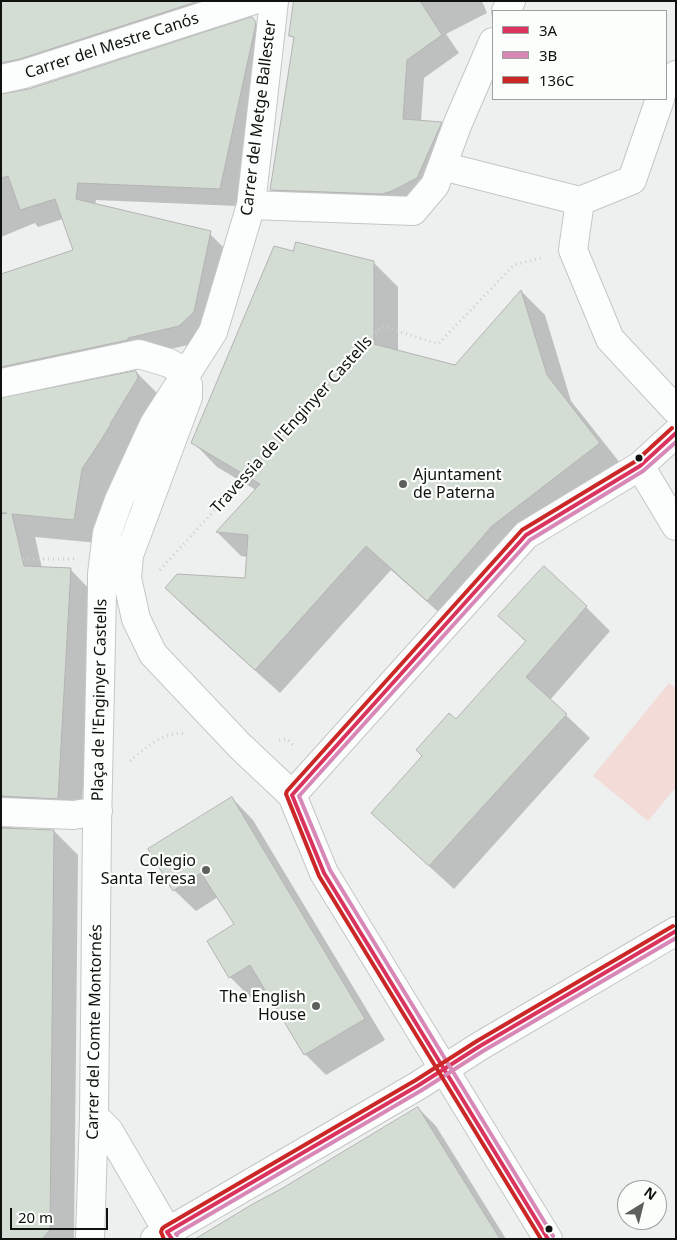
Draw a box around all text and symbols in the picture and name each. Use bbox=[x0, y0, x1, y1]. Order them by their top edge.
street label: Carrer del Mestre Canós bbox=[23, 9, 201, 83]
legend bbox=[492, 10, 667, 100]
street label: Carrer del Metge Ballester bbox=[237, 19, 281, 217]
text: 3A bbox=[539, 20, 557, 40]
text: 3B bbox=[539, 45, 557, 65]
text: 136C bbox=[539, 70, 574, 90]
street label: Travessia de l'Enginyer Castells bbox=[207, 332, 377, 518]
unlabelled marker bbox=[634, 453, 644, 463]
place label: Ajuntament de Paterna bbox=[413, 465, 502, 503]
marker: Ajuntament de Paterna bbox=[397, 478, 409, 490]
street label: Plaça de l'Enginyer Castells bbox=[89, 599, 111, 801]
place label: Colegio Santa Teresa bbox=[101, 851, 196, 889]
marker: Colegio Santa Teresa bbox=[200, 864, 212, 876]
street label: Carrer del Comte Montornés bbox=[84, 924, 106, 1140]
place label: The English House bbox=[220, 987, 306, 1025]
marker: The English House bbox=[310, 1000, 322, 1012]
north arrow bbox=[617, 1180, 667, 1230]
text: N bbox=[640, 1182, 661, 1204]
scale bar bbox=[12, 1198, 110, 1230]
text: 20 m bbox=[18, 1207, 53, 1227]
unlabelled marker bbox=[544, 1224, 554, 1234]

